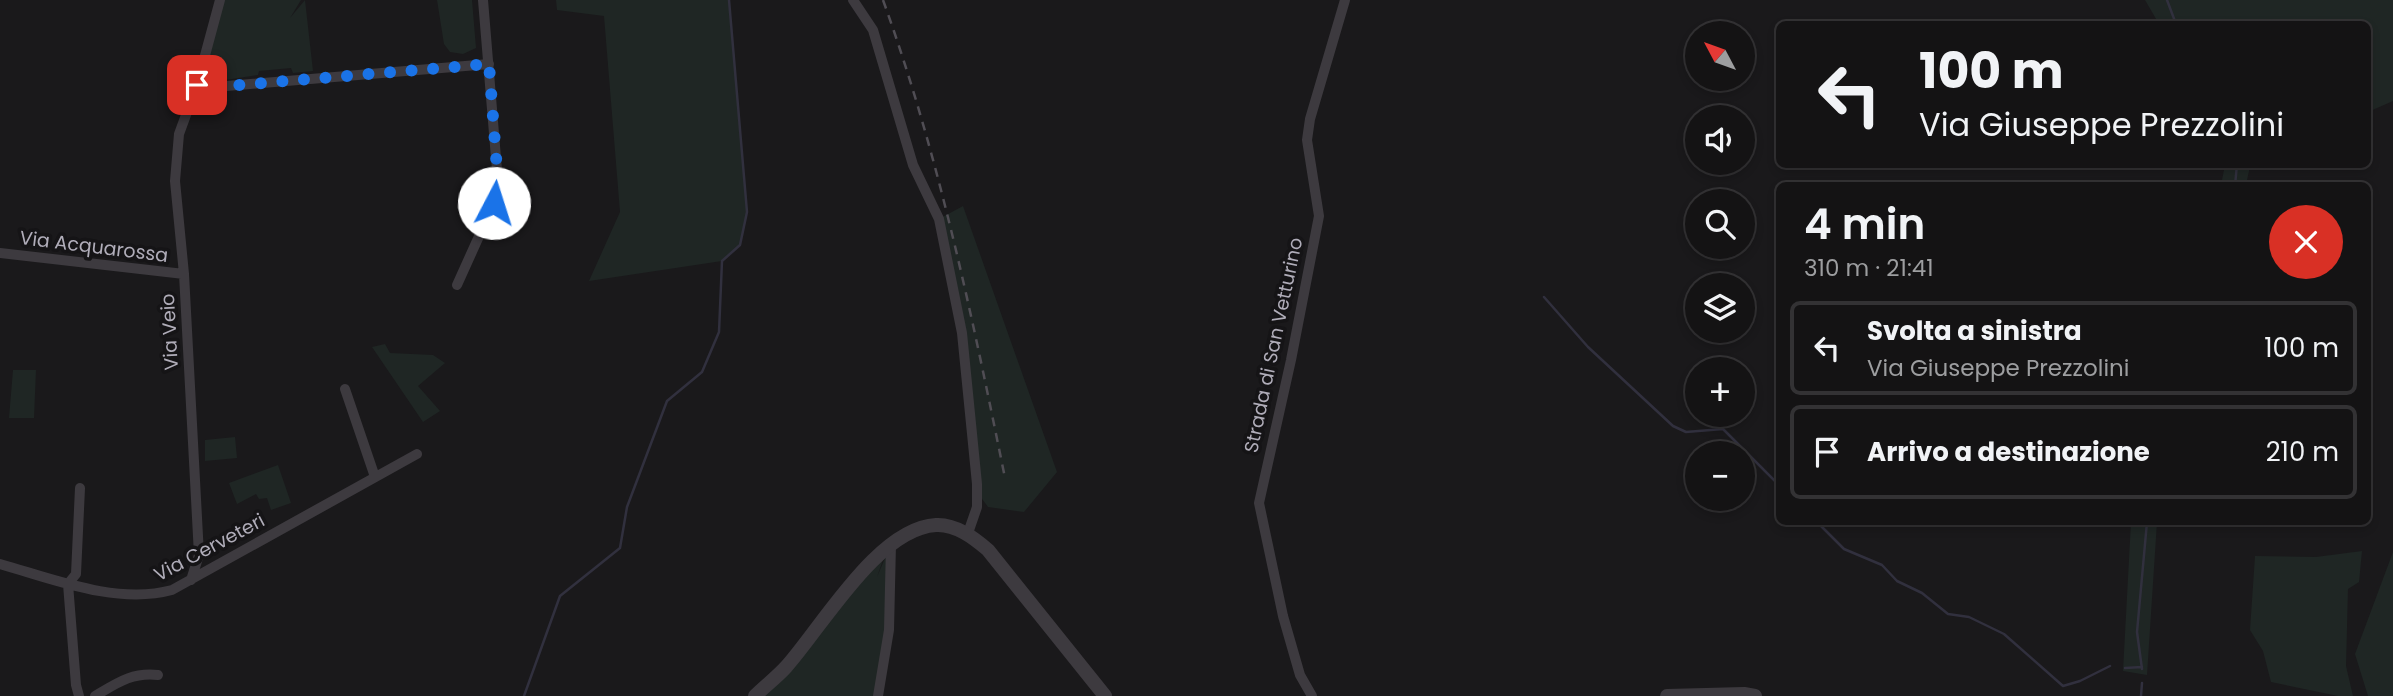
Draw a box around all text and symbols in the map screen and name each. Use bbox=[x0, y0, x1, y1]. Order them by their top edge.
north arrow bbox=[1685, 21, 1755, 91]
map controls bbox=[1685, 21, 1755, 511]
text: 100 m bbox=[1919, 37, 2064, 105]
icon: left bbox=[1804, 49, 1895, 140]
pin bbox=[167, 55, 227, 115]
icon: arrive bbox=[178, 66, 216, 104]
text: Via Giuseppe Prezzolini bbox=[1919, 102, 2284, 147]
button: sound bbox=[1685, 105, 1755, 175]
position arrow bbox=[457, 166, 531, 240]
button: search bbox=[1685, 189, 1755, 259]
text: 4 min bbox=[1804, 195, 1925, 254]
button: close bbox=[2269, 205, 2343, 279]
street label: Via Acquarossa bbox=[18, 224, 170, 269]
street label: Strada di San Vetturino bbox=[1237, 235, 1309, 455]
text: 310 m · 21:41 bbox=[1804, 252, 1934, 284]
button: layers bbox=[1685, 273, 1755, 343]
street label: Via Veio bbox=[154, 293, 185, 371]
text: Svolta a sinistra bbox=[1867, 313, 2082, 349]
icon: left bbox=[1808, 329, 1846, 367]
text: 100 m bbox=[2264, 330, 2339, 366]
text: Via Giuseppe Prezzolini bbox=[1867, 352, 2129, 384]
button: + bbox=[1685, 357, 1755, 427]
icon: arrive bbox=[1808, 433, 1846, 471]
text: Arrivo a destinazione bbox=[1867, 434, 2150, 470]
text: 210 m bbox=[2266, 434, 2339, 470]
button: − bbox=[1685, 441, 1755, 511]
street label: Via Cerveteri bbox=[149, 507, 269, 588]

